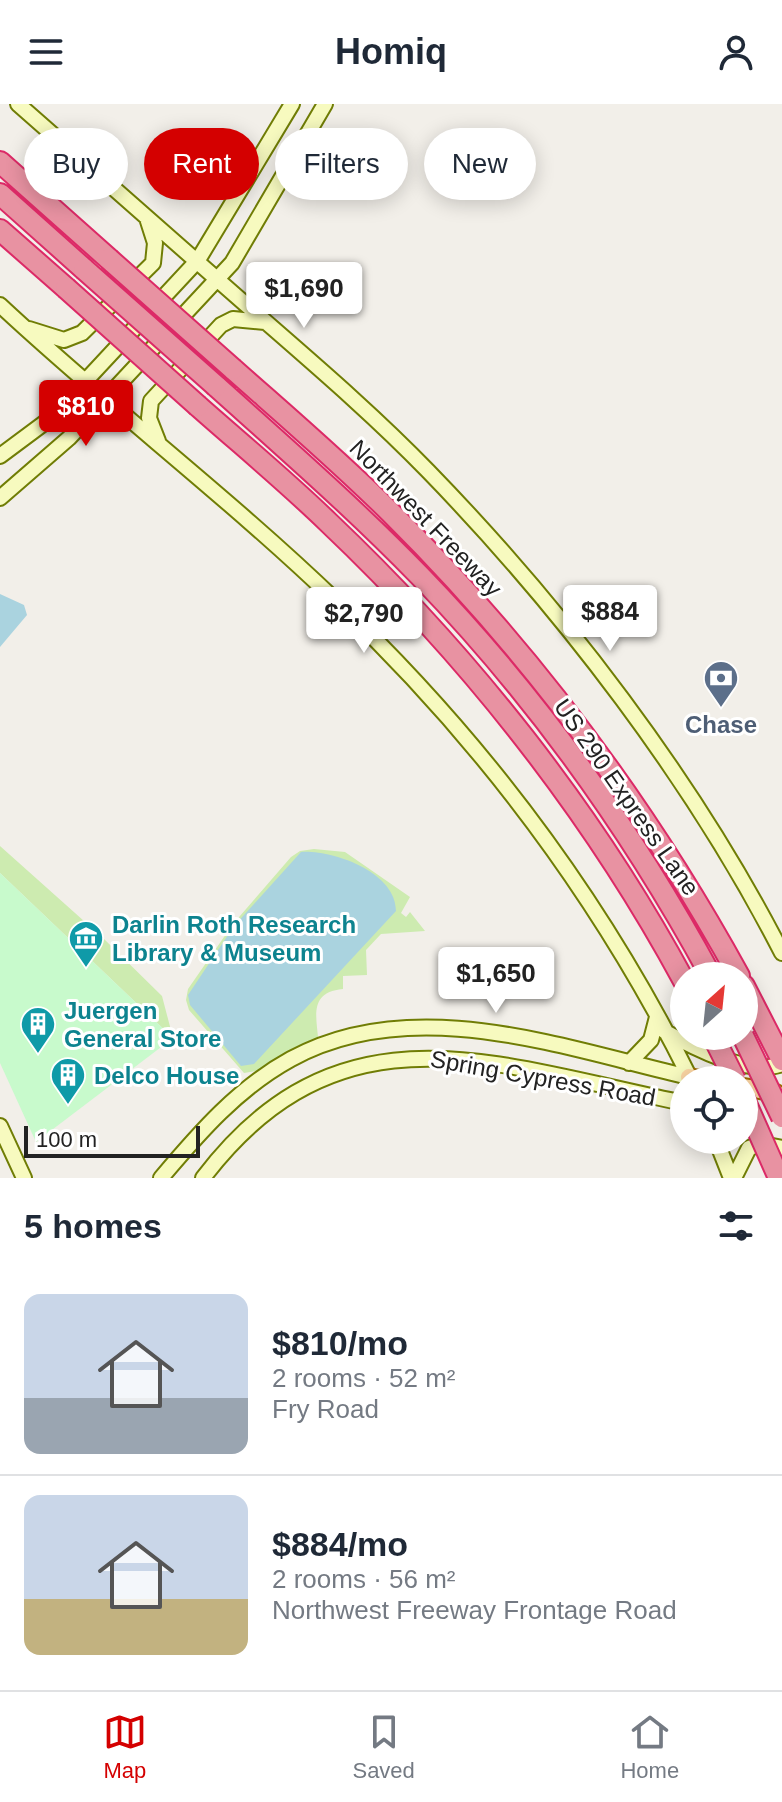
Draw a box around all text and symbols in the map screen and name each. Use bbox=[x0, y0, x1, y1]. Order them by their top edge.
icon: menu bbox=[24, 30, 68, 74]
icon: person bbox=[714, 30, 758, 74]
text: Homiq bbox=[335, 31, 447, 72]
chip: Buy bbox=[24, 128, 128, 200]
chip: Rent bbox=[144, 128, 259, 200]
chip: Filters bbox=[275, 128, 408, 200]
chip: New bbox=[424, 128, 536, 200]
pin: $1,690 bbox=[239, 262, 369, 330]
text: $1,690 bbox=[264, 273, 344, 303]
pin: $810 bbox=[39, 380, 133, 448]
text: $810 bbox=[57, 391, 115, 421]
street label: Northwest Freeway bbox=[344, 434, 508, 602]
pin: $884 bbox=[563, 585, 657, 653]
pin: $2,790 bbox=[299, 587, 429, 655]
text: $884 bbox=[581, 596, 639, 626]
text: $2,790 bbox=[324, 598, 404, 628]
bank icon: Chase bbox=[702, 659, 740, 709]
street label: US 290 Express Lane bbox=[549, 694, 705, 900]
place label: Chase bbox=[685, 711, 757, 738]
place label: Darlin Roth Research Library & Museum bbox=[112, 911, 356, 966]
museum icon: Darlin Roth Research Library & Museum bbox=[67, 919, 105, 969]
pin: $1,650 bbox=[431, 947, 561, 1015]
text: $1,650 bbox=[456, 958, 536, 988]
north arrow bbox=[670, 962, 758, 1050]
map controls bbox=[670, 962, 758, 1154]
place label: Juergen General Store bbox=[64, 997, 221, 1052]
building icon: Juergen General Store bbox=[19, 1005, 57, 1055]
street label: Spring Cypress Road bbox=[428, 1045, 658, 1111]
building icon: Delco House bbox=[49, 1056, 87, 1106]
place label: Delco House bbox=[94, 1062, 239, 1089]
button: locate bbox=[670, 1066, 758, 1154]
scale bar bbox=[24, 1122, 200, 1158]
text: 100 m bbox=[36, 1127, 97, 1152]
icon: filters bbox=[714, 1204, 758, 1248]
text: 5 homes bbox=[24, 1207, 162, 1245]
text: $810/mo bbox=[272, 1324, 408, 1362]
icon: home bbox=[88, 1326, 184, 1422]
text: 2 rooms · 52 m² bbox=[272, 1363, 456, 1393]
text: Fry Road bbox=[272, 1394, 379, 1424]
text: $884/mo bbox=[272, 1525, 408, 1563]
icon: home bbox=[88, 1527, 184, 1623]
text: 2 rooms · 56 m² bbox=[272, 1564, 456, 1594]
text: Northwest Freeway Frontage Road bbox=[272, 1595, 677, 1625]
tab: Map bbox=[103, 1710, 147, 1784]
tab: Saved bbox=[352, 1710, 415, 1784]
tab: Home bbox=[620, 1710, 679, 1784]

